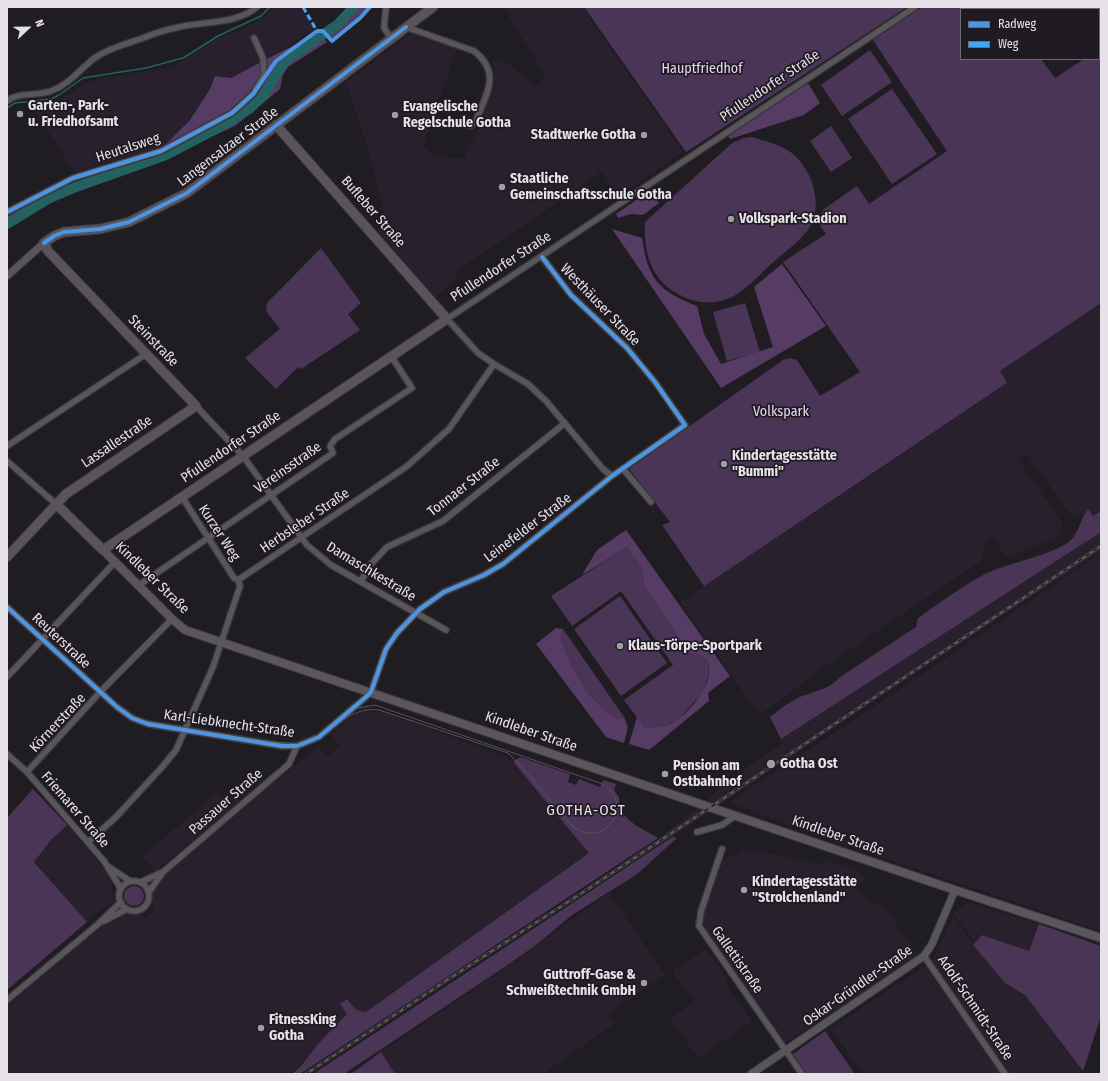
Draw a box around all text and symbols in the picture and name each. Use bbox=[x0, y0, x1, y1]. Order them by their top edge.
north arrow bbox=[8, 8, 48, 48]
legend bbox=[960, 8, 1100, 60]
text: Radweg bbox=[998, 17, 1036, 31]
text: N bbox=[32, 18, 47, 29]
text: Weg bbox=[998, 37, 1018, 51]
street label: Pfullendorfer Straße bbox=[717, 46, 823, 126]
park label: Hauptfriedhof bbox=[662, 61, 742, 77]
place label: Garten-, Park- u. Friedhofsamt bbox=[28, 98, 119, 130]
place label: Evangelische Regelschule Gotha bbox=[403, 99, 511, 132]
street label: Langensalzaer Straße bbox=[174, 104, 282, 190]
marker: Garten-, Park- u. Friedhofsamt bbox=[15, 109, 25, 119]
marker: Evangelische Regelschule Gotha bbox=[390, 110, 400, 120]
place label: Stadtwerke Gotha bbox=[531, 127, 636, 143]
street label: Heutalsweg bbox=[94, 130, 162, 166]
marker: Stadtwerke Gotha bbox=[639, 130, 649, 140]
place label: Staatliche Gemeinschaftsschule Gotha bbox=[510, 171, 672, 204]
street label: Bufleber Straße bbox=[337, 173, 409, 251]
marker: Staatliche Gemeinschaftsschule Gotha bbox=[497, 182, 507, 192]
place label: Volkspark-Stadion bbox=[739, 211, 847, 227]
marker: Volkspark-Stadion bbox=[726, 214, 736, 224]
street label: Pfullendorfer Straße bbox=[447, 228, 555, 306]
street label: Westhäuser Straße bbox=[557, 260, 643, 350]
street label: Steinstraße bbox=[124, 312, 182, 370]
park label: Volkspark bbox=[753, 404, 809, 420]
street label: Pfullendorfer Straße bbox=[178, 407, 284, 487]
street label: Lassallestraße bbox=[78, 412, 156, 472]
street label: Vereinsstraße bbox=[251, 439, 325, 497]
place label: Kindertagesstätte "Bummi" bbox=[732, 448, 837, 480]
street label: Tonnaer Straße bbox=[425, 454, 503, 520]
marker: Kindertagesstätte "Bummi" bbox=[719, 459, 729, 469]
street label: Herbsleber Straße bbox=[257, 485, 353, 557]
street label: Leinefelder Straße bbox=[481, 490, 575, 566]
street label: Kurzer Weg bbox=[195, 502, 243, 564]
street label: Kindleber Straße bbox=[112, 539, 192, 617]
street label: Damaschkestraße bbox=[323, 539, 419, 605]
street label: Reuterstraße bbox=[28, 610, 94, 672]
place label: Klaus-Törpe-Sportpark bbox=[628, 638, 762, 654]
marker: Klaus-Törpe-Sportpark bbox=[615, 641, 625, 651]
street label: Körnerstraße bbox=[26, 690, 90, 756]
street label: Karl-Liebknecht-Straße bbox=[163, 707, 295, 741]
street label: Kindleber Straße bbox=[483, 708, 579, 756]
place label: Gotha Ost bbox=[780, 756, 838, 772]
place label: Pension am Ostbahnhof bbox=[673, 758, 741, 790]
marker: Gotha Ost bbox=[765, 758, 777, 770]
street label: Passauer Straße bbox=[186, 766, 266, 838]
street label: Friemarer Straße bbox=[37, 768, 113, 852]
marker: Pension am Ostbahnhof bbox=[660, 769, 670, 779]
district label: GOTHA-OST bbox=[546, 802, 626, 820]
street label: Kindleber Straße bbox=[790, 812, 886, 860]
place label: Kindertagesstätte "Strolchenland" bbox=[752, 874, 857, 906]
marker: Kindertagesstätte "Strolchenland" bbox=[739, 885, 749, 895]
street label: Gallettistraße bbox=[708, 923, 766, 997]
street label: Oskar-Gründler-Straße bbox=[800, 942, 916, 1030]
street label: Adolf-Schmidt-Straße bbox=[934, 953, 1016, 1063]
place label: Guttroff-Gase & Schweißtechnik GmbH bbox=[506, 967, 636, 1000]
marker: Guttroff-Gase & Schweißtechnik GmbH bbox=[639, 978, 649, 988]
place label: FitnessKing Gotha bbox=[269, 1012, 336, 1044]
marker: FitnessKing Gotha bbox=[256, 1023, 266, 1033]

